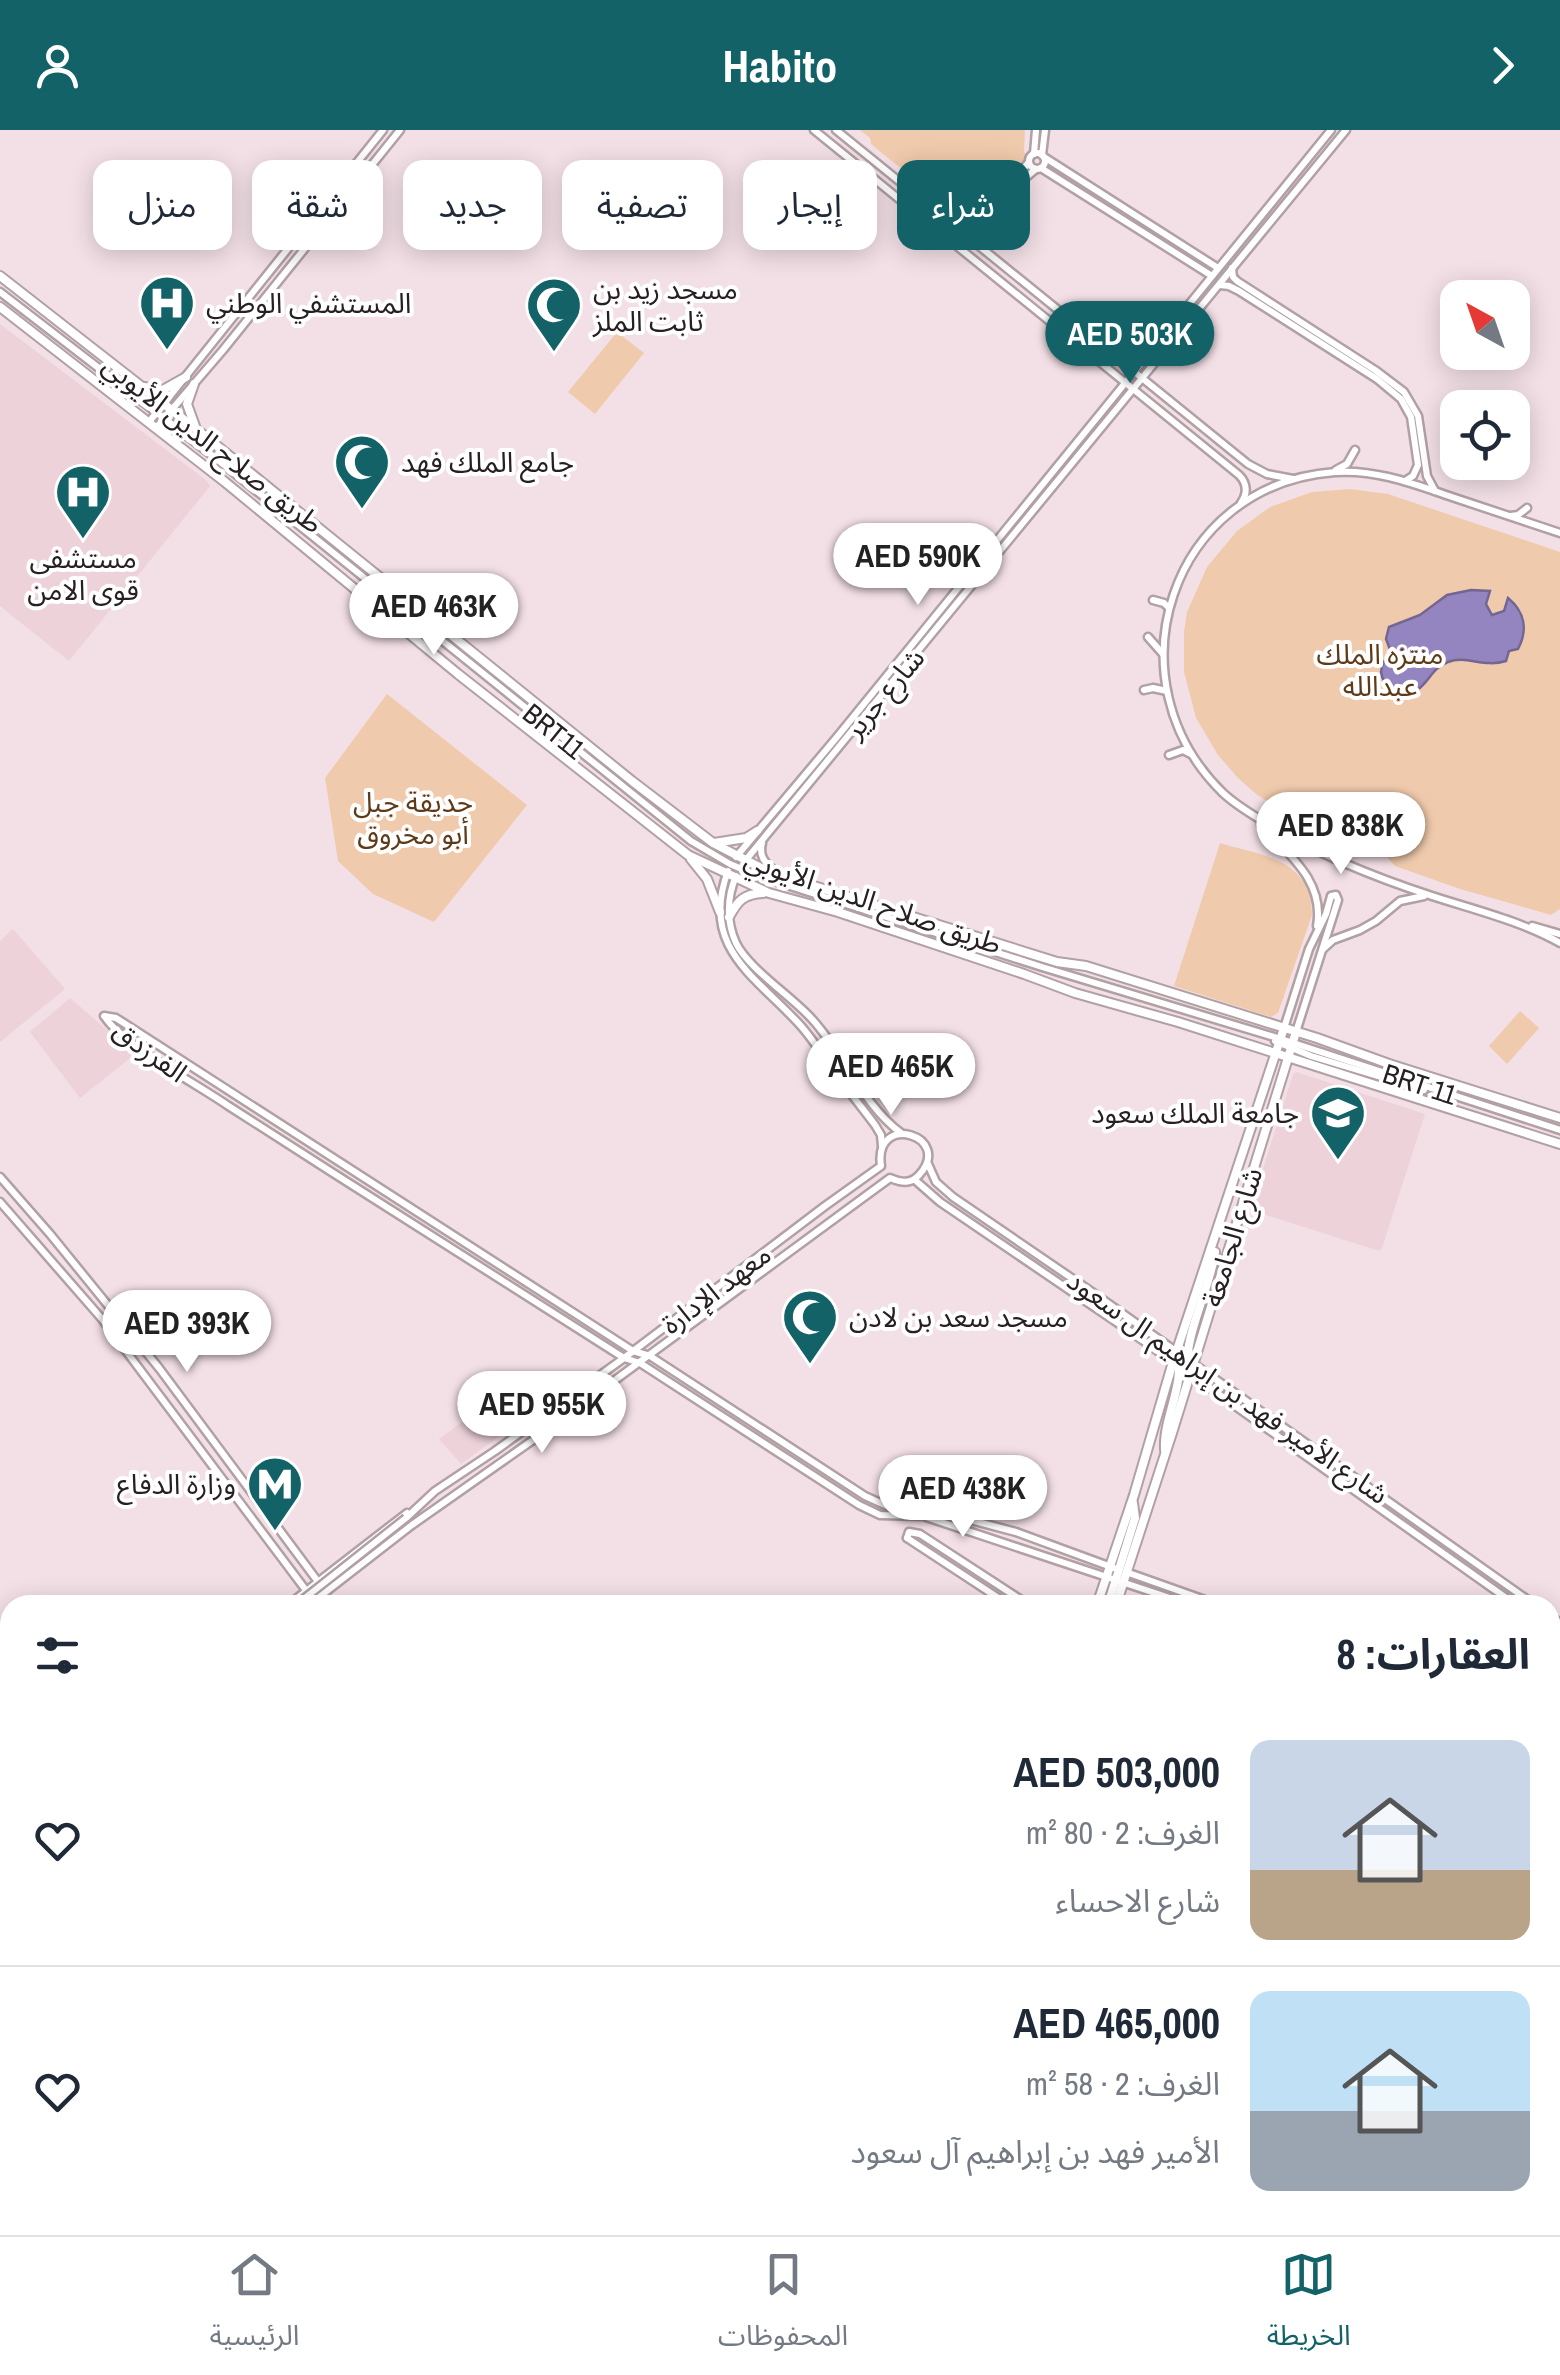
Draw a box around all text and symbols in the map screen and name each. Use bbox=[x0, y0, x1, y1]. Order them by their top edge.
text: Habito bbox=[723, 35, 837, 96]
icon: person bbox=[30, 38, 85, 93]
icon: forward bbox=[1475, 38, 1530, 93]
chip: منزل bbox=[93, 160, 232, 250]
chip: شقة bbox=[252, 160, 383, 250]
chip: جديد bbox=[403, 160, 542, 250]
chip: تصفية bbox=[562, 160, 723, 250]
chip: إيجار bbox=[743, 160, 877, 250]
chip: شراء bbox=[897, 160, 1030, 250]
place label: مسجد زيد بن ثابت الملز bbox=[592, 270, 738, 340]
hospital icon: المستشفي الوطني bbox=[137, 273, 197, 352]
mosque icon: مسجد زيد بن ثابت الملز bbox=[524, 275, 584, 354]
north arrow bbox=[1440, 280, 1530, 370]
map controls bbox=[1440, 280, 1530, 480]
place label: المستشفي الوطني bbox=[206, 284, 411, 324]
pin: AED 503K bbox=[1027, 301, 1233, 386]
text: AED 503K bbox=[1067, 312, 1193, 355]
street label: طريق صلاح الدين الأيوبي bbox=[94, 346, 331, 544]
button: locate bbox=[1440, 390, 1530, 480]
mosque icon: جامع الملك فهد bbox=[332, 432, 392, 511]
place label: جامع الملك فهد bbox=[401, 443, 574, 483]
hospital icon: مستشفى قوى الامن bbox=[53, 462, 113, 541]
pin: AED 590K bbox=[815, 523, 1021, 608]
text: AED 590K bbox=[855, 534, 981, 577]
place label: مستشفى قوى الامن bbox=[27, 539, 139, 609]
pin: AED 463K bbox=[331, 573, 537, 658]
text: AED 463K bbox=[371, 584, 497, 627]
park label: منتزه الملك عبدالله bbox=[1317, 635, 1443, 705]
street label: شارع جرير bbox=[834, 640, 935, 748]
street label: BRT11 bbox=[515, 694, 593, 768]
park label: حديقة جبل أبو مخروق bbox=[353, 783, 473, 853]
pin: AED 838K bbox=[1238, 792, 1444, 877]
text: AED 838K bbox=[1278, 803, 1404, 846]
street label: طريق صلاح الدين الأيوبي bbox=[739, 839, 1007, 965]
street label: الفرزدق bbox=[105, 1011, 195, 1091]
pin: AED 465K bbox=[788, 1033, 994, 1118]
text: AED 465K bbox=[828, 1044, 954, 1087]
street label: BRT 11 bbox=[1378, 1054, 1462, 1114]
school or university icon: جامعة الملك سعود bbox=[1308, 1083, 1368, 1162]
place label: جامعة الملك سعود bbox=[1091, 1094, 1299, 1132]
street label: شارع الجامعة bbox=[1193, 1163, 1273, 1312]
street label: معهد الإدارة bbox=[653, 1235, 779, 1343]
street label: شارع الأمير فهد بن إبراهيم ال سعود bbox=[1058, 1261, 1396, 1515]
mosque icon: مسجد سعد بن لادن bbox=[780, 1287, 840, 1366]
pin: AED 393K bbox=[84, 1290, 290, 1375]
place label: مسجد سعد بن لادن bbox=[849, 1298, 1068, 1336]
text: AED 393K bbox=[124, 1301, 250, 1344]
pin: AED 955K bbox=[439, 1371, 645, 1456]
text: AED 955K bbox=[479, 1382, 605, 1425]
metro station icon: وزارة الدفاع bbox=[245, 1454, 305, 1533]
pin: AED 438K bbox=[860, 1455, 1066, 1540]
place label: وزارة الدفاع bbox=[117, 1465, 236, 1505]
text: AED 438K bbox=[900, 1466, 1026, 1509]
text: العقارات: 8 bbox=[1337, 1626, 1530, 1682]
icon: filters bbox=[30, 1628, 85, 1683]
text: AED 503,000 bbox=[1013, 1744, 1220, 1800]
icon: home bbox=[1330, 1780, 1450, 1900]
text: الغرف: 2 · 80 m² bbox=[1026, 1811, 1220, 1854]
icon: heart bbox=[30, 1813, 85, 1868]
text: شارع الاحساء bbox=[1056, 1879, 1220, 1922]
text: AED 465,000 bbox=[1013, 1995, 1220, 2051]
icon: home bbox=[1330, 2031, 1450, 2151]
text: الغرف: 2 · 58 m² bbox=[1026, 2062, 1220, 2105]
icon: heart bbox=[30, 2064, 85, 2119]
text: الأمير فهد بن إبراهيم آل سعود bbox=[851, 2130, 1220, 2173]
tab: الرئيسية bbox=[209, 2247, 299, 2366]
tab: المحفوظات bbox=[718, 2247, 848, 2366]
tab: الخريطة bbox=[1267, 2247, 1351, 2366]

